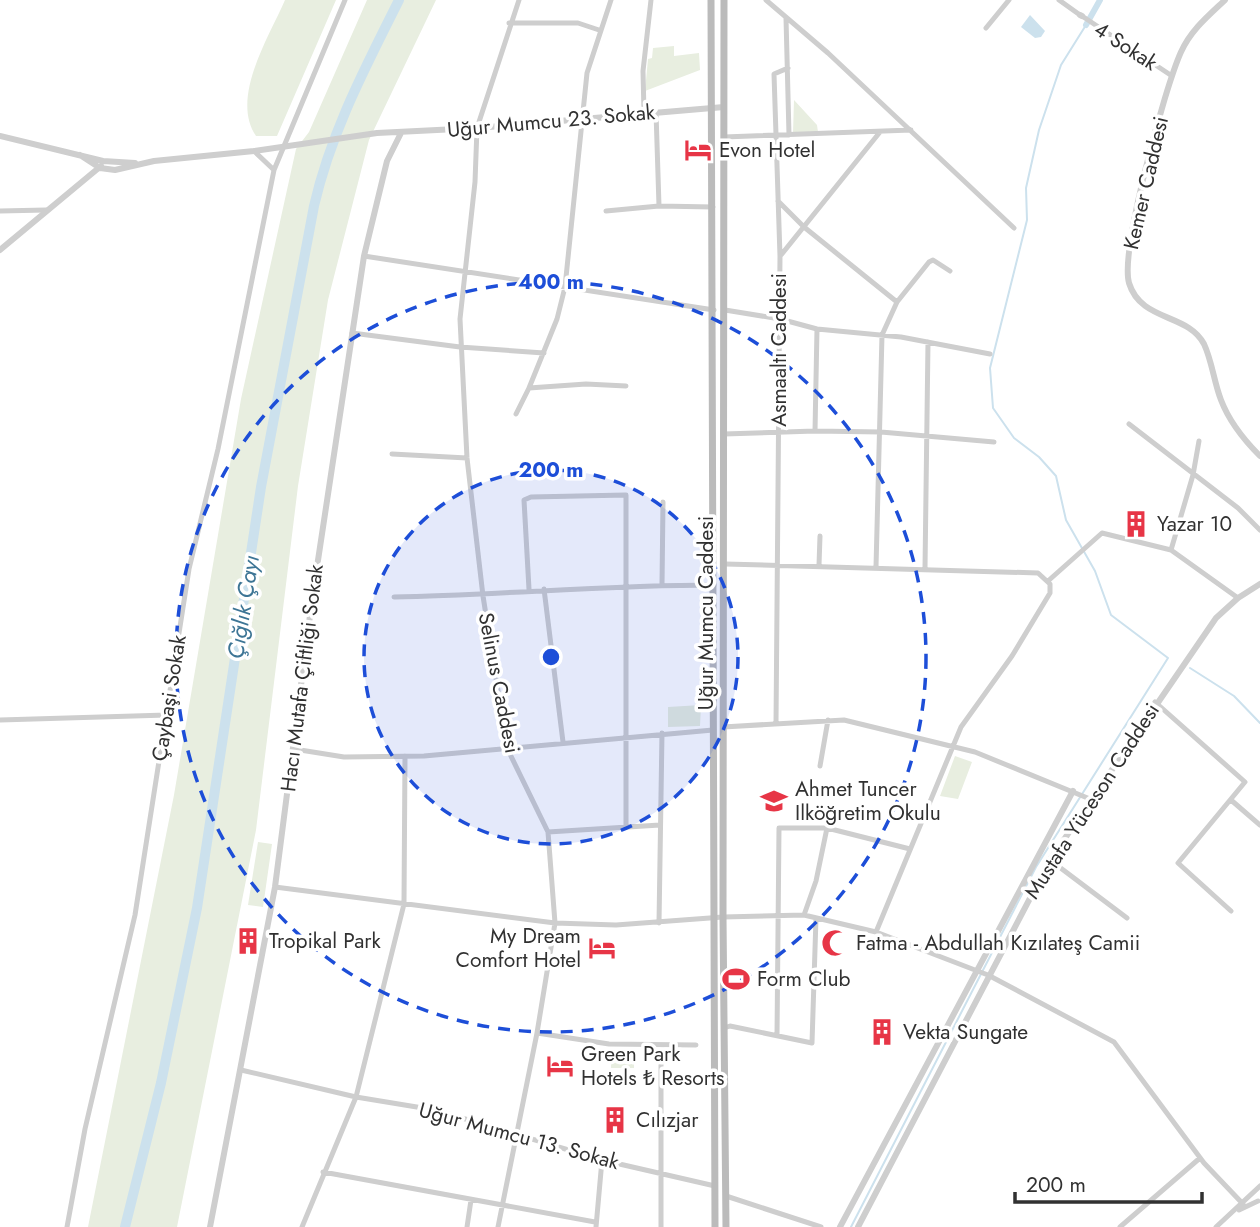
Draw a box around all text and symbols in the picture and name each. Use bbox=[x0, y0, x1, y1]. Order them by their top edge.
street label: 4 Sokak bbox=[1088, 14, 1164, 78]
street label: Uğur Mumcu 23. Sokak bbox=[446, 97, 657, 145]
street label: Kemer Caddesi bbox=[1116, 113, 1176, 253]
hotel icon: Evon Hotel bbox=[683, 135, 713, 165]
place label: Evon Hotel bbox=[719, 135, 815, 165]
text: 400 m bbox=[518, 267, 584, 297]
street label: Asmaaltı Caddesi bbox=[764, 273, 794, 427]
text: 200 m bbox=[518, 455, 584, 485]
building icon: Yazar 10 bbox=[1121, 509, 1151, 539]
place label: Yazar 10 bbox=[1157, 509, 1232, 539]
street label: Uğur Mumcu Caddesi bbox=[691, 516, 721, 710]
water label: Çığlık Çayı bbox=[218, 552, 268, 662]
street label: Hacı Mutafa Çiftliği Sokak bbox=[273, 562, 331, 793]
street label: Selinus Caddesi bbox=[471, 610, 527, 756]
street label: Çaybaşi Sokak bbox=[144, 632, 194, 763]
centre of rings bbox=[539, 645, 563, 669]
street label: Mustafa Yüceson Caddesi bbox=[1017, 697, 1167, 905]
place label: Ahmet Tuncer Ilköğretim Okulu bbox=[795, 774, 941, 828]
school or university icon: Ahmet Tuncer Ilköğretim Okulu bbox=[759, 786, 789, 816]
place label: My Dream Comfort Hotel bbox=[456, 921, 581, 975]
building icon: Tropikal Park bbox=[233, 926, 263, 956]
place label: Tropikal Park bbox=[269, 926, 382, 956]
mosque icon: Fatma - Abdullah Kızılateş Camii bbox=[820, 928, 850, 958]
place label: Fatma - Abdullah Kızılateş Camii bbox=[856, 928, 1140, 958]
hotel icon: My Dream Comfort Hotel bbox=[587, 933, 617, 963]
sports icon: Form Club bbox=[721, 964, 751, 994]
place label: Form Club bbox=[757, 964, 850, 994]
building icon: Vekta Sungate bbox=[867, 1017, 897, 1047]
place label: Vekta Sungate bbox=[903, 1017, 1028, 1047]
place label: Green Park Hotels ₺ Resorts bbox=[581, 1039, 724, 1093]
hotel icon: Green Park Hotels ₺ Resorts bbox=[545, 1051, 575, 1081]
street label: Uğur Mumcu 13. Sokak bbox=[416, 1095, 623, 1177]
building icon: Cılızjar bbox=[600, 1105, 630, 1135]
place label: Cılızjar bbox=[636, 1105, 699, 1135]
scale bar bbox=[1015, 1160, 1202, 1204]
text: 200 m bbox=[1026, 1170, 1086, 1200]

